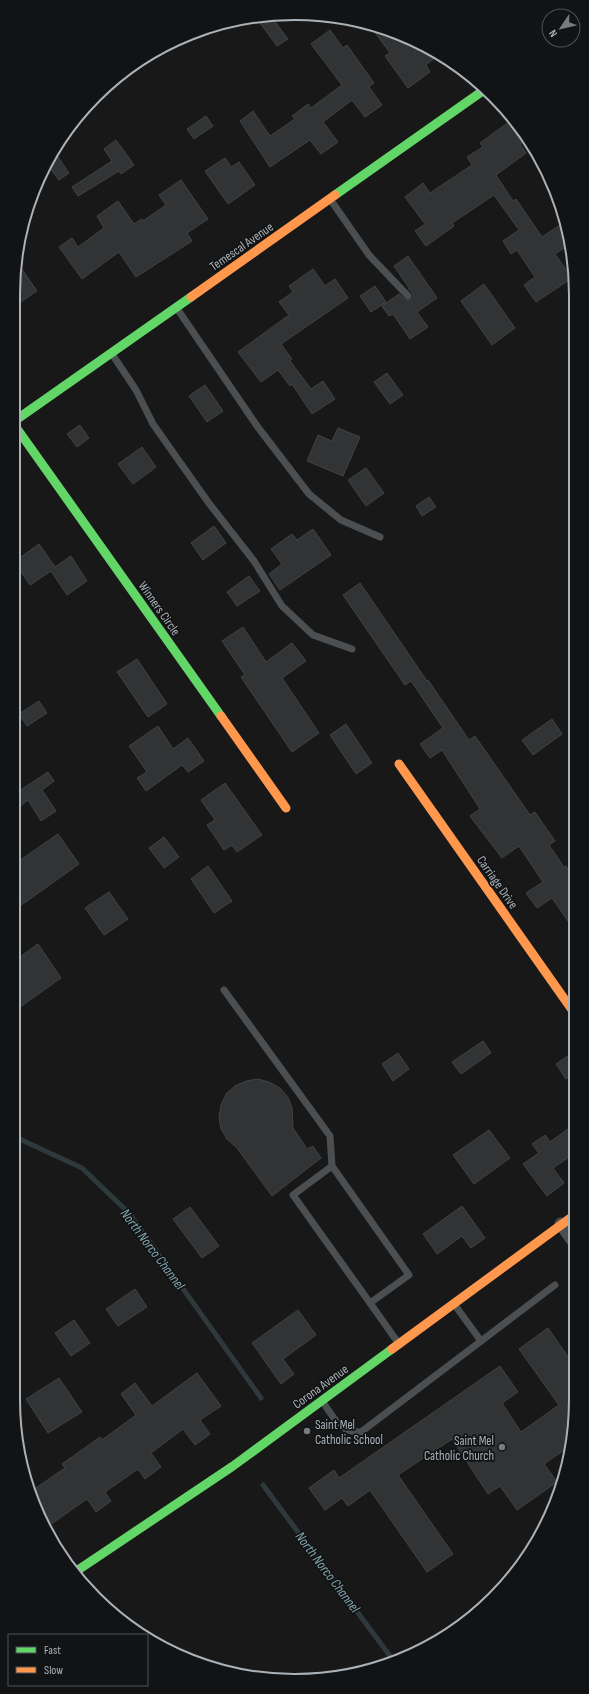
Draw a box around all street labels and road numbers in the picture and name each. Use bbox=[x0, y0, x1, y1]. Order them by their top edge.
street label: Temescal Avenue bbox=[207, 219, 277, 275]
street label: Winners Circle bbox=[135, 578, 184, 639]
street label: Carriage Drive bbox=[473, 853, 521, 912]
street label: Corona Avenue bbox=[290, 1361, 352, 1412]

